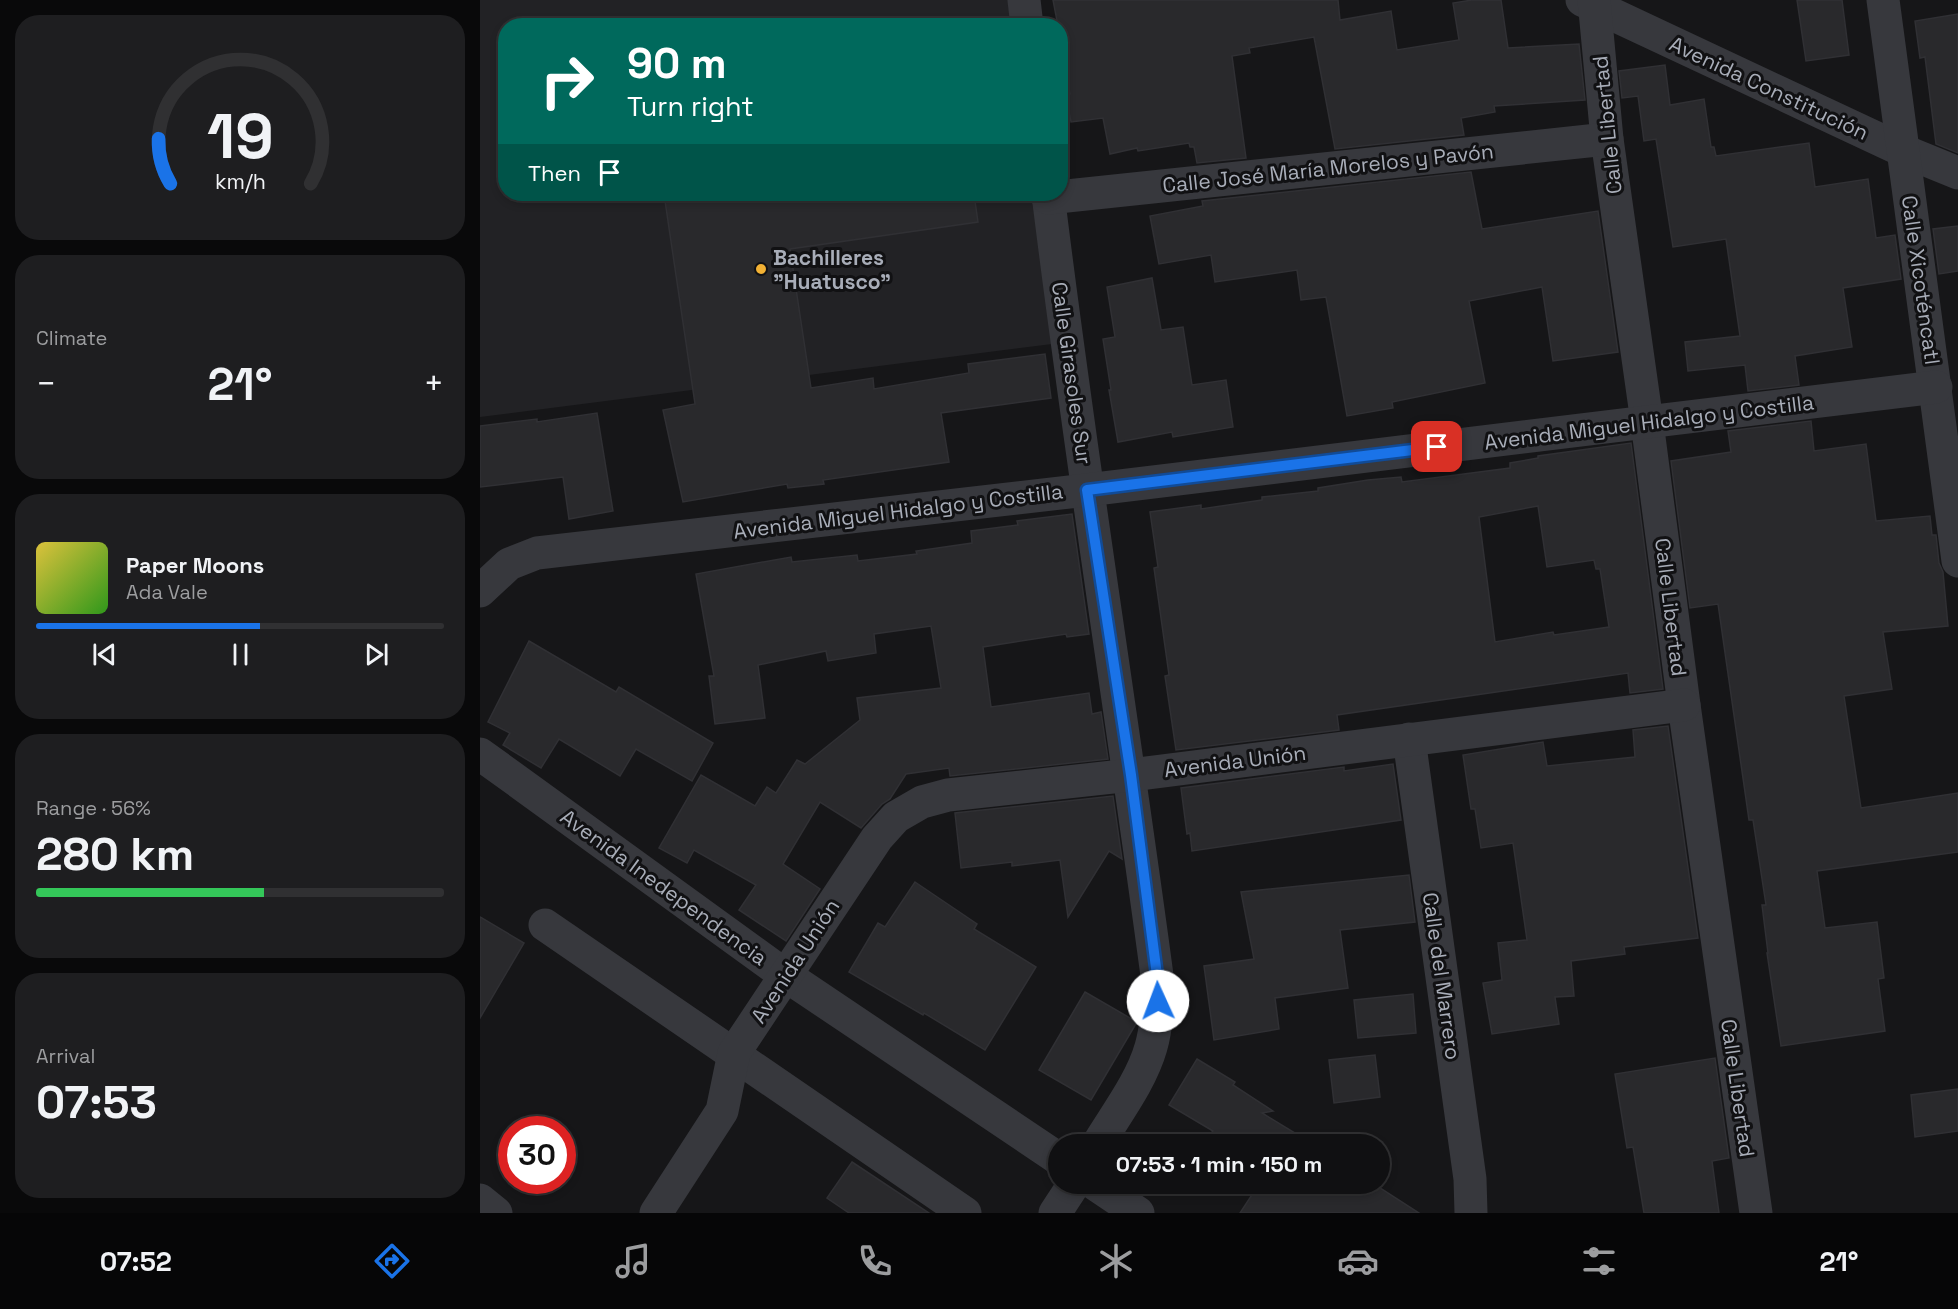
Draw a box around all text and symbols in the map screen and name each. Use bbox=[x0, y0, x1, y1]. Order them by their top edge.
street label: Avenida Constitución bbox=[1665, 30, 1873, 146]
text: 90 m bbox=[627, 37, 727, 90]
icon: right bbox=[528, 42, 606, 120]
street label: Calle Libertad bbox=[1586, 54, 1628, 196]
text: Turn right bbox=[627, 89, 754, 124]
text: 19 bbox=[207, 97, 273, 176]
street label: Calle José María Morelos y Pavón bbox=[1161, 137, 1495, 199]
icon: arrive bbox=[593, 156, 626, 189]
text: Then bbox=[528, 159, 581, 187]
text: km/h bbox=[214, 169, 266, 196]
street label: Calle Xicoténcatl bbox=[1896, 194, 1946, 366]
place label: Bachilleres "Huatusco" bbox=[773, 244, 891, 295]
marker: Bachilleres "Huatusco" bbox=[754, 262, 768, 276]
street label: Calle Girasoles Sur bbox=[1046, 280, 1098, 466]
text: Climate bbox=[36, 325, 107, 351]
text: 21° bbox=[208, 356, 272, 413]
text: − bbox=[36, 363, 56, 405]
text: + bbox=[424, 363, 444, 405]
street label: Avenida Miguel Hidalgo y Costilla bbox=[1483, 388, 1815, 456]
pin bbox=[1411, 421, 1462, 472]
icon: arrive bbox=[1420, 430, 1453, 463]
street label: Avenida Miguel Hidalgo y Costilla bbox=[732, 477, 1064, 545]
street label: Calle Libertad bbox=[1649, 536, 1693, 678]
text: Paper Moons bbox=[126, 551, 264, 579]
text: Ada Vale bbox=[126, 579, 208, 605]
icon: previous bbox=[88, 638, 121, 671]
icon: pause bbox=[224, 638, 257, 671]
icon: next bbox=[360, 638, 393, 671]
street label: Avenida Unión bbox=[1162, 739, 1308, 783]
text: Range · 56% bbox=[36, 795, 151, 821]
street label: Avenida Inedependencia bbox=[555, 803, 773, 971]
text: 280 km bbox=[36, 826, 194, 883]
street label: Calle del Marrero bbox=[1417, 891, 1467, 1061]
street label: Avenida Unión bbox=[745, 894, 845, 1028]
position arrow bbox=[1126, 969, 1190, 1033]
street label: Calle Libertad bbox=[1715, 1017, 1761, 1159]
text: Arrival bbox=[36, 1043, 95, 1069]
text: 07:53 bbox=[36, 1074, 157, 1131]
speed limit sign: 30 bbox=[498, 1116, 576, 1194]
text: 07:53 · 1 min · 150 m bbox=[1116, 1150, 1322, 1178]
icon: directions bbox=[371, 1240, 413, 1282]
icon: music bbox=[612, 1240, 654, 1282]
icon: phone bbox=[854, 1240, 896, 1282]
icon: climate bbox=[1095, 1240, 1137, 1282]
icon: car bbox=[1337, 1240, 1379, 1282]
icon: filters bbox=[1578, 1240, 1620, 1282]
text: 07:52 bbox=[100, 1244, 172, 1279]
text: 21° bbox=[1819, 1244, 1858, 1279]

